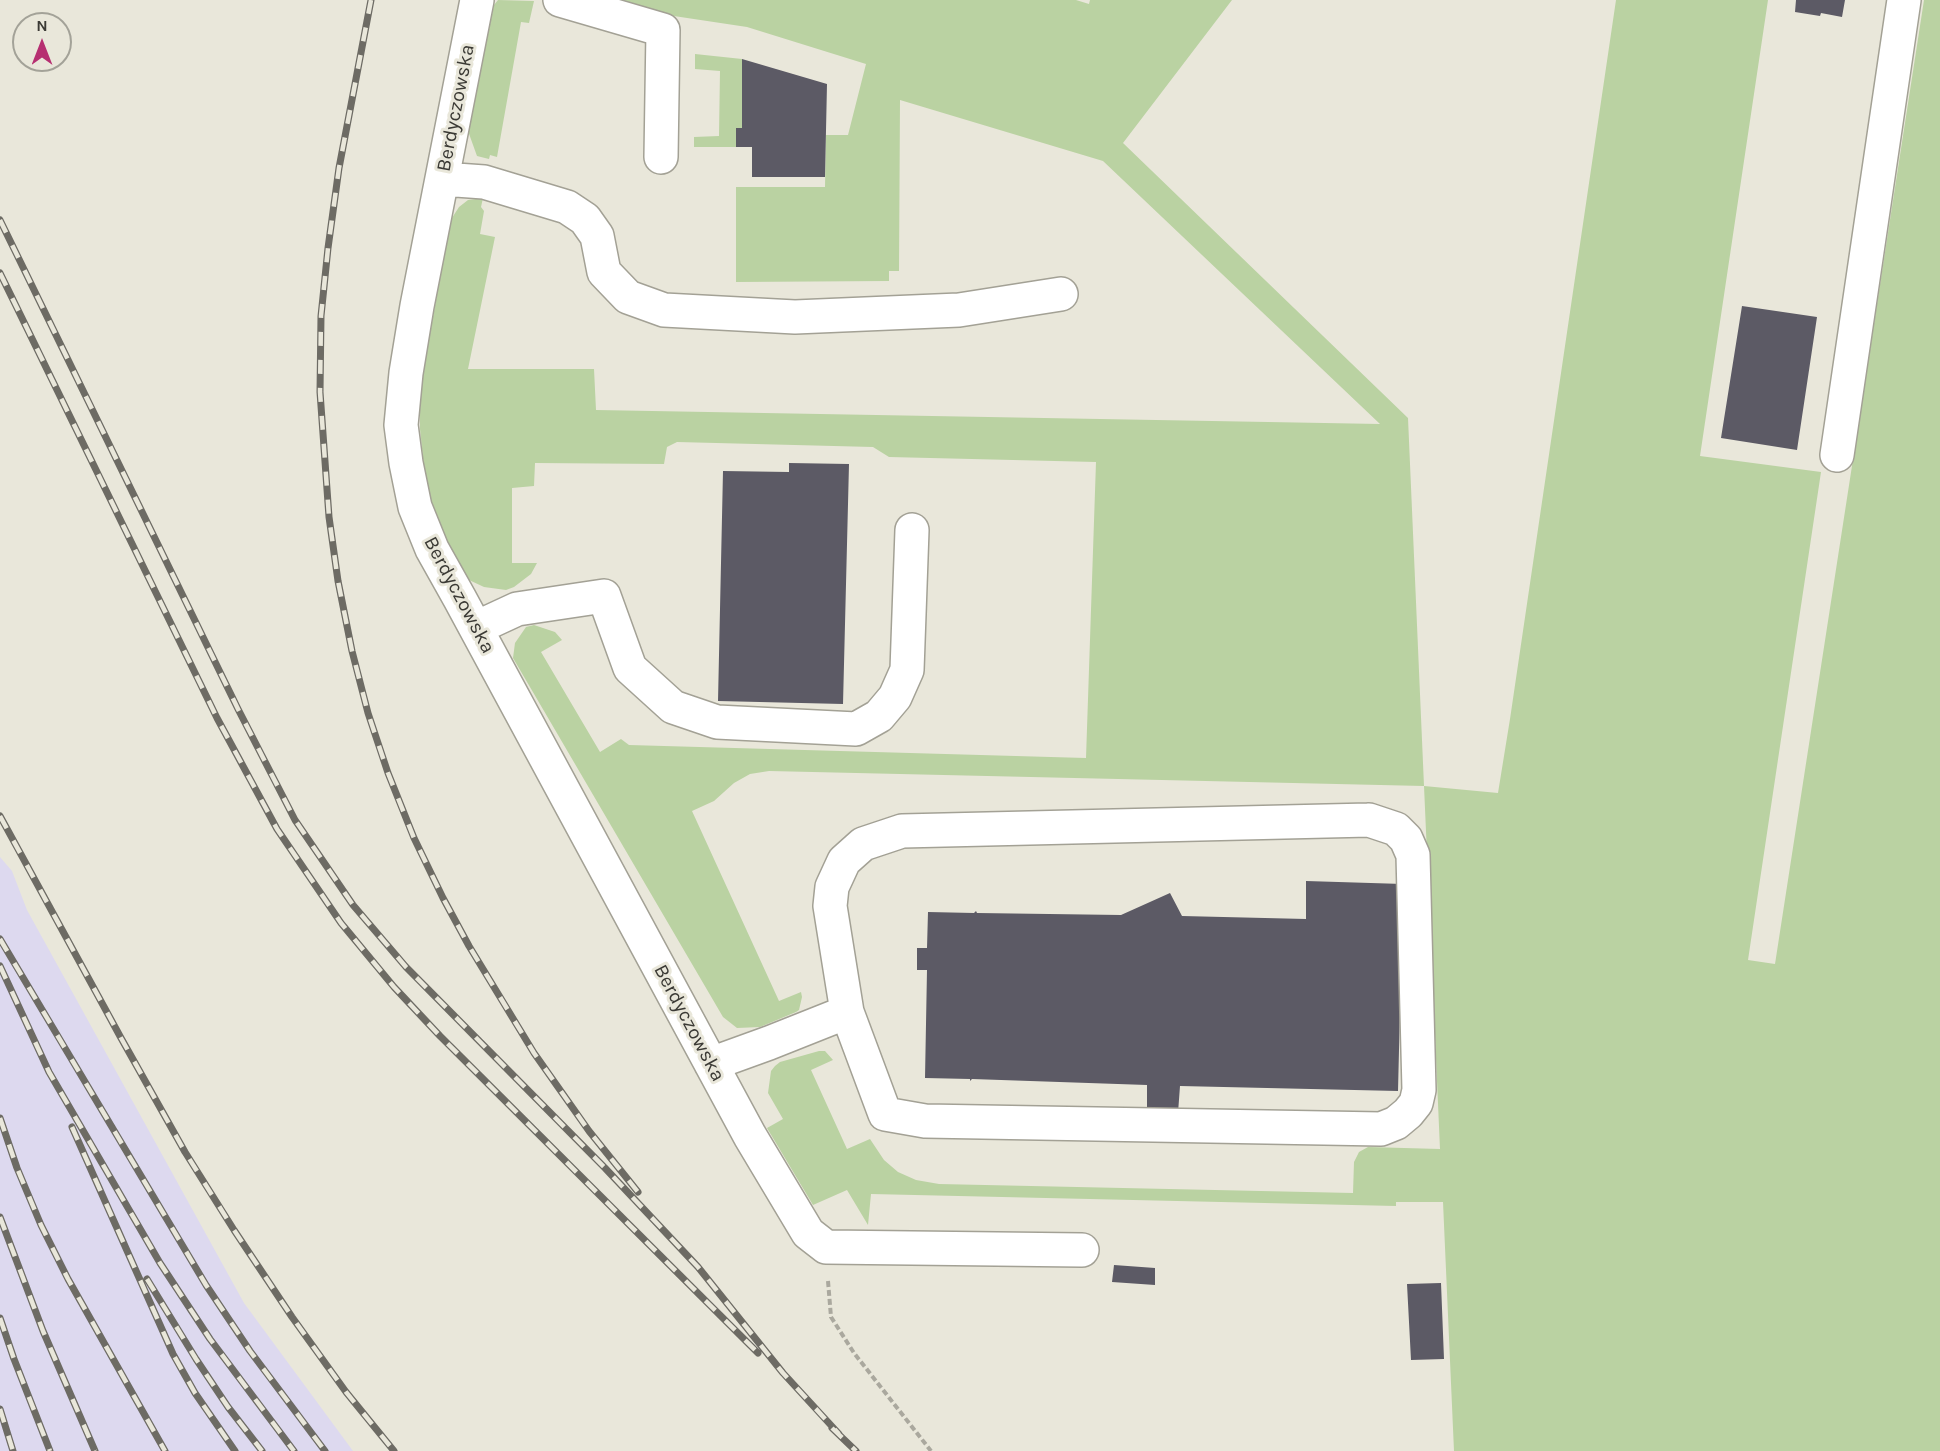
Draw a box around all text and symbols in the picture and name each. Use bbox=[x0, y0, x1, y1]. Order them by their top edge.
north arrow bbox=[12, 12, 72, 72]
text: N bbox=[36, 16, 48, 35]
street label: Berdyczowska bbox=[432, 42, 480, 174]
street label: Berdyczowska bbox=[418, 532, 500, 658]
street label: Berdyczowska bbox=[648, 960, 730, 1086]

